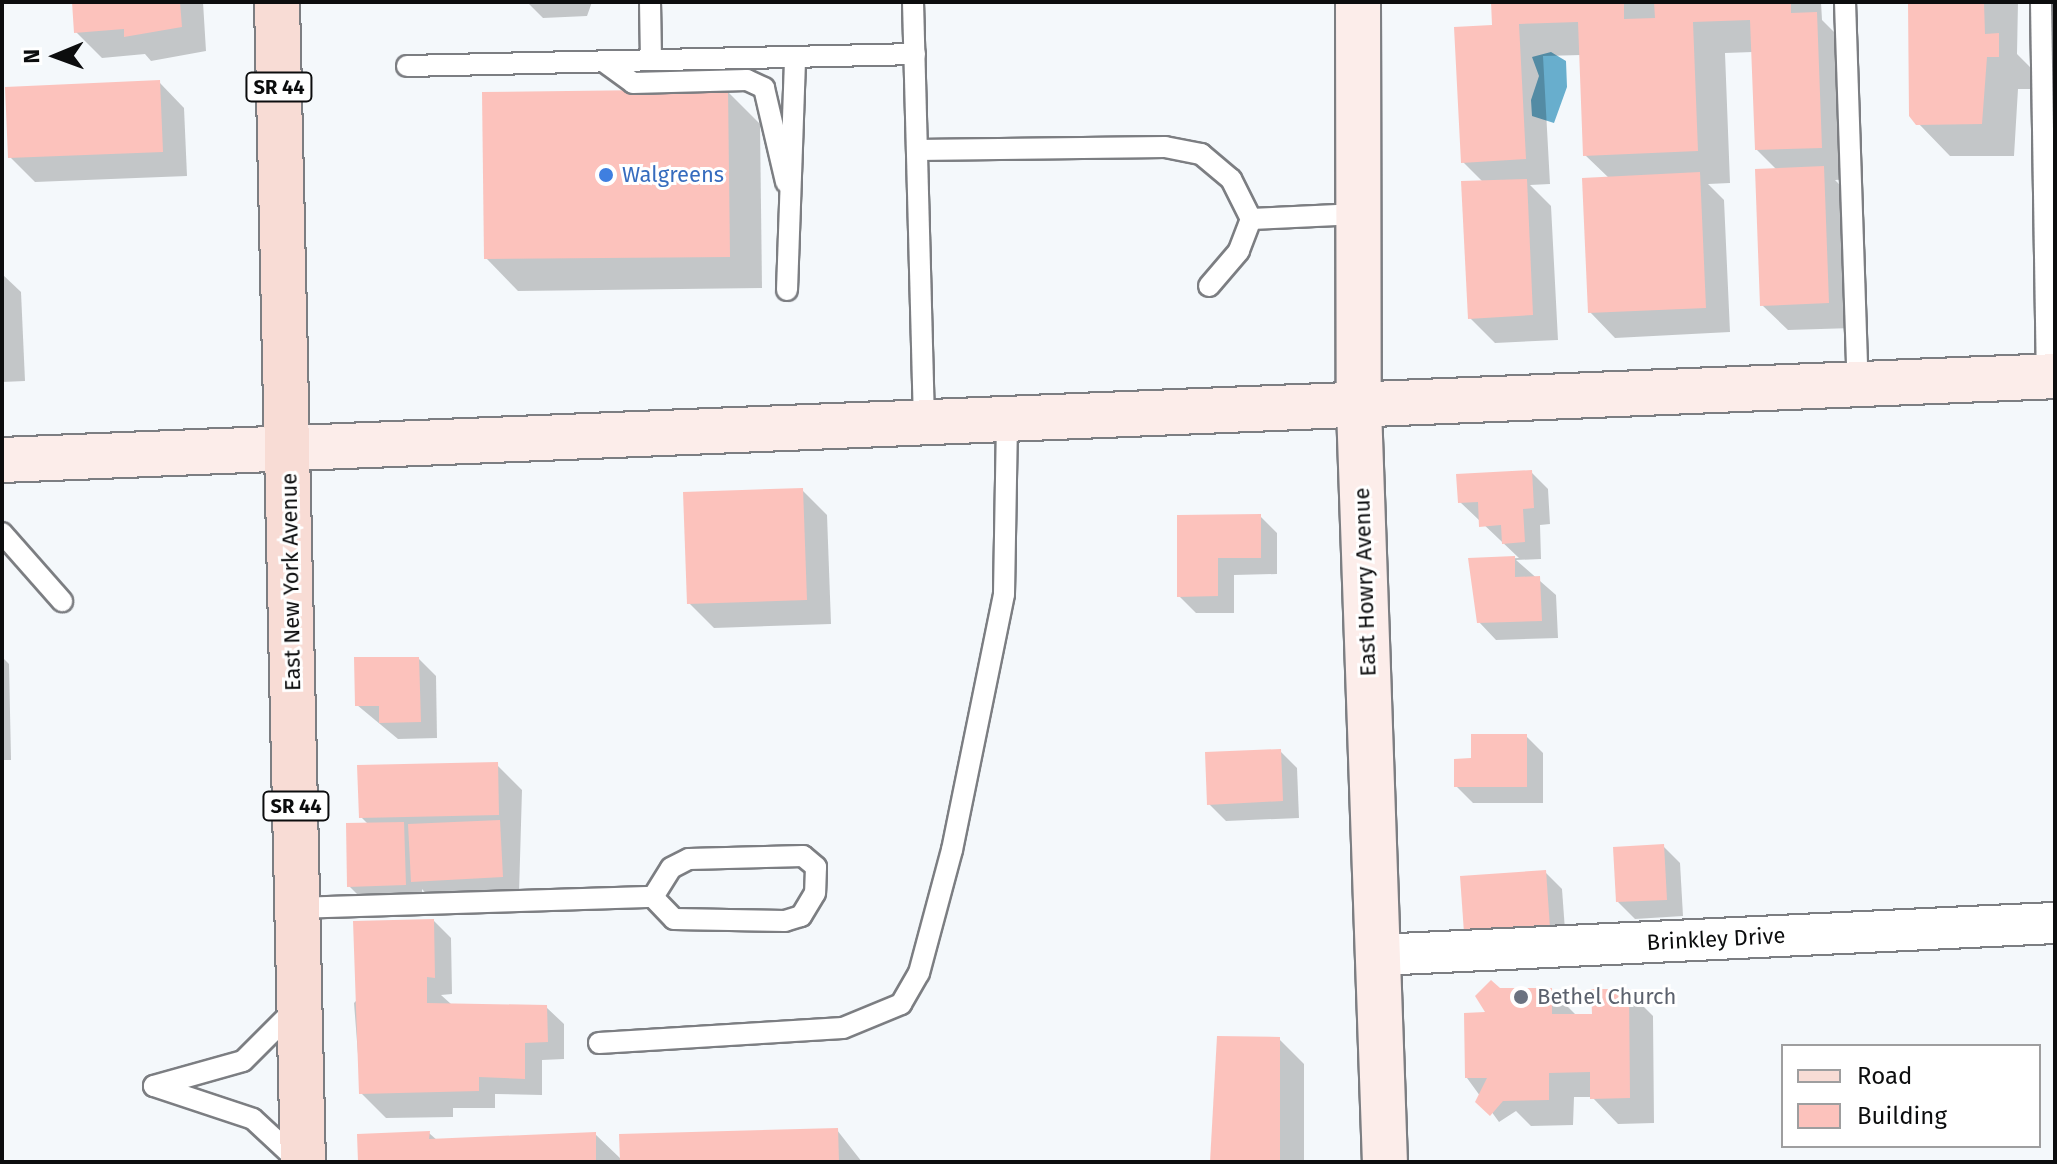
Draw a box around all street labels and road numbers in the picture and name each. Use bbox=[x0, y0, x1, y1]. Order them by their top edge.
road number: SR 44 bbox=[245, 71, 313, 103]
street label: East New York Avenue bbox=[276, 473, 306, 691]
street label: East Howry Avenue bbox=[1349, 487, 1381, 677]
road number: SR 44 bbox=[262, 790, 330, 822]
street label: Brinkley Drive bbox=[1646, 922, 1786, 956]

